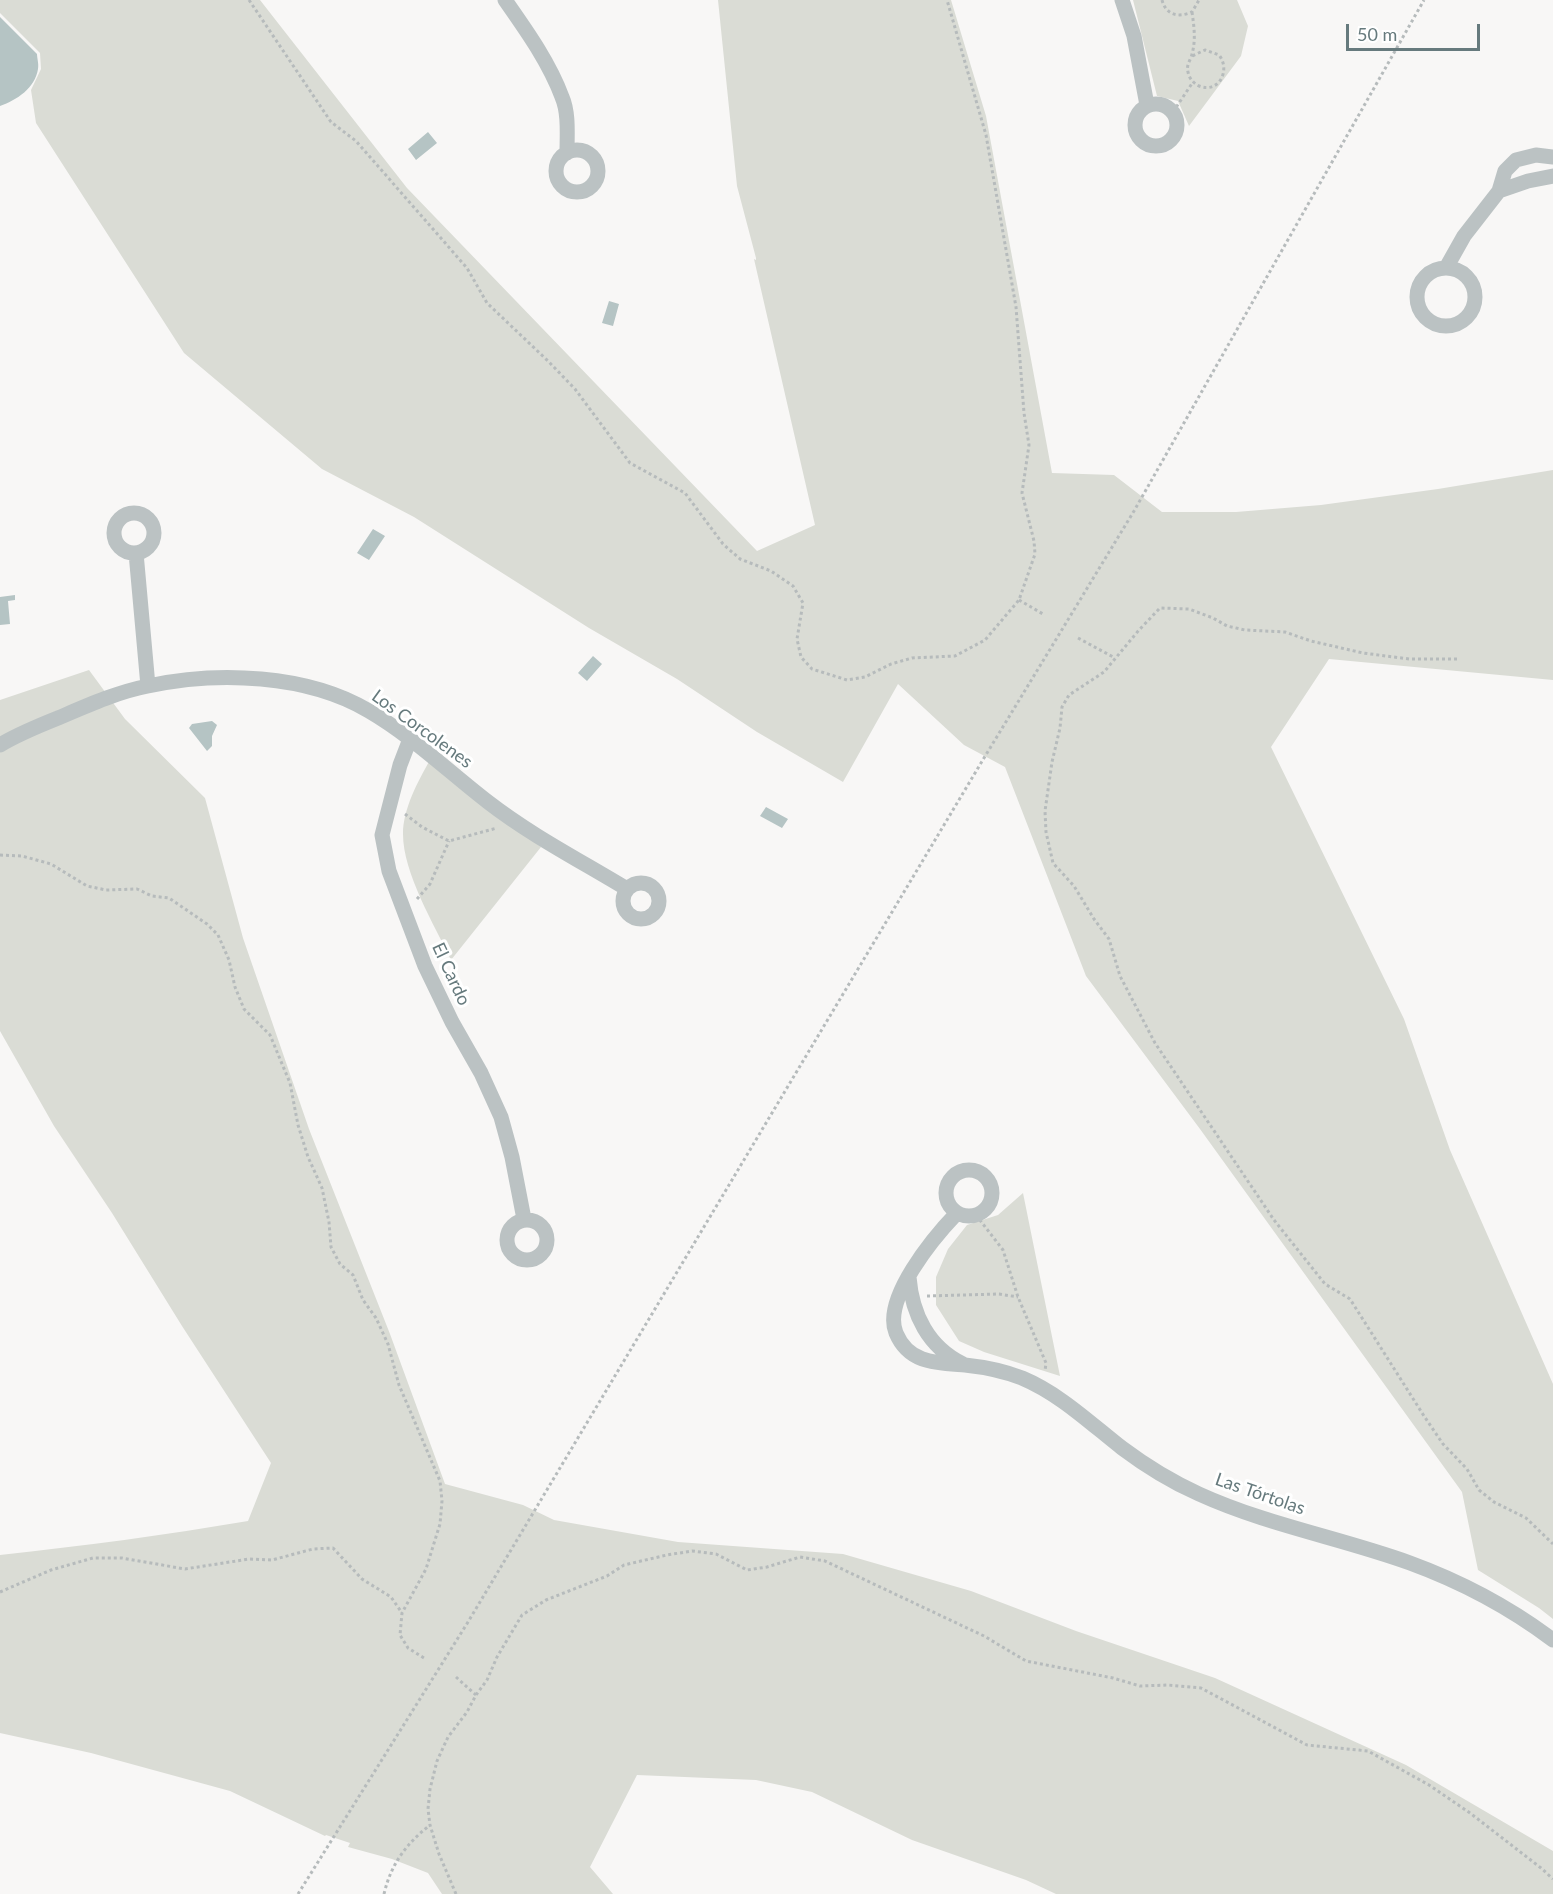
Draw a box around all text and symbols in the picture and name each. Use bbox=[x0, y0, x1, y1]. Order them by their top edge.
scale bar bbox=[1349, 12, 1482, 50]
text: 50 m bbox=[1357, 23, 1397, 45]
street label: Los Corcolenes bbox=[367, 685, 477, 773]
street label: El Cardo bbox=[427, 939, 475, 1009]
street label: Las Tórtolas bbox=[1212, 1469, 1308, 1519]

